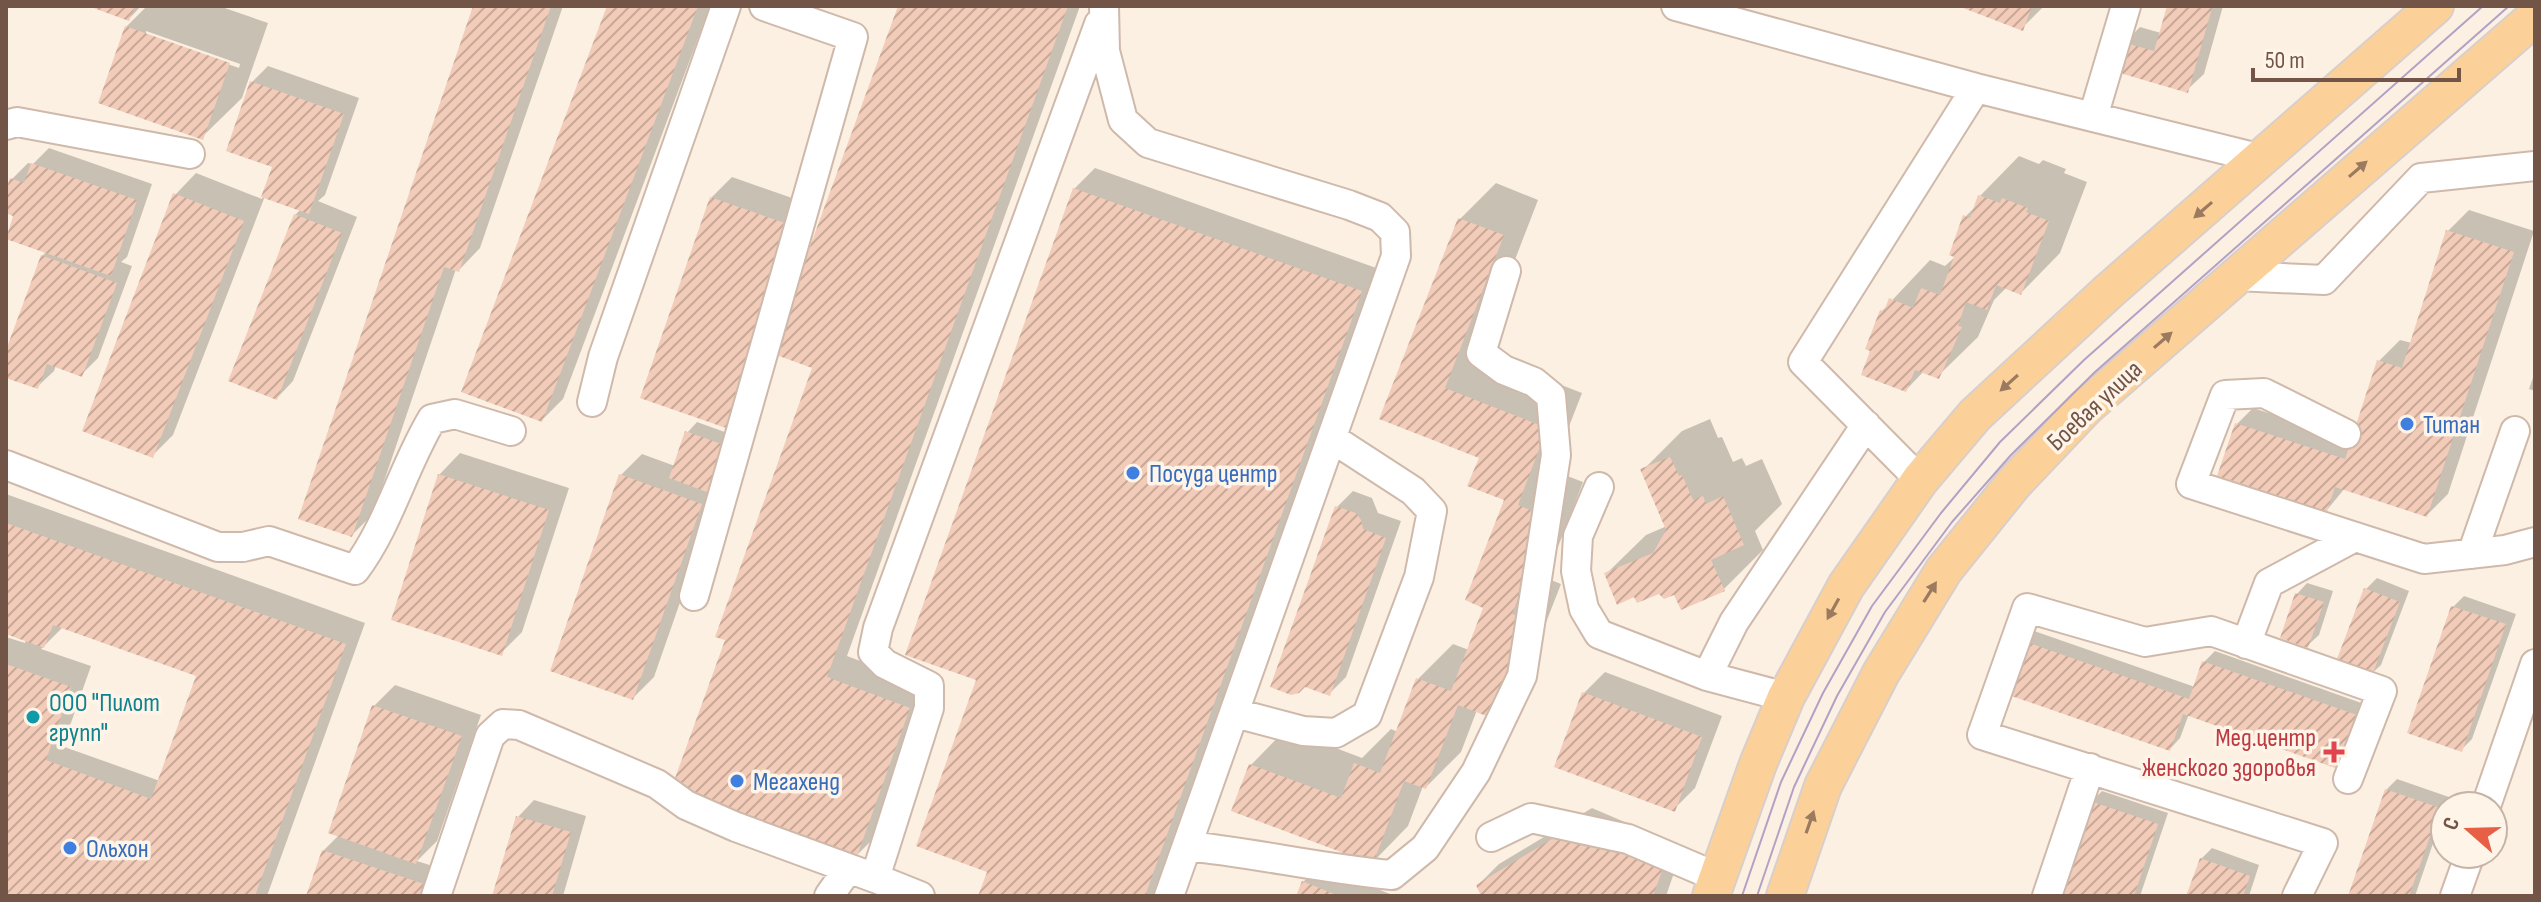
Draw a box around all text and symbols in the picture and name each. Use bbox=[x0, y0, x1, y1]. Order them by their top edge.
scale bar bbox=[2253, 32, 2459, 82]
text: 50 m bbox=[2265, 46, 2305, 75]
one-way arrow bbox=[2348, 161, 2368, 178]
one-way arrow bbox=[2194, 201, 2214, 218]
one-way arrow bbox=[2152, 332, 2172, 349]
street label: Боевая улица bbox=[2041, 354, 2149, 458]
one-way arrow bbox=[2000, 373, 2019, 391]
place label: Титан bbox=[2423, 410, 2480, 441]
marker: Титан bbox=[2398, 415, 2416, 433]
place label: Посуда центр bbox=[1149, 459, 1278, 490]
marker: Посуда центр bbox=[1124, 464, 1142, 482]
one-way arrow bbox=[1923, 581, 1937, 603]
one-way arrow bbox=[1827, 598, 1840, 621]
place label: ООО "Пилот групп" bbox=[49, 688, 160, 749]
marker: ООО "Пилот групп" bbox=[24, 708, 42, 726]
place label: Мед.центр женского здоровья bbox=[2142, 723, 2316, 784]
marker: Мед.центр женского здоровья bbox=[2323, 741, 2345, 763]
place label: Мегахенд bbox=[753, 767, 840, 798]
marker: Мегахенд bbox=[728, 772, 746, 790]
north arrow bbox=[2429, 790, 2509, 870]
one-way arrow bbox=[1805, 810, 1817, 834]
text: С bbox=[2437, 814, 2466, 834]
place label: Ольхон bbox=[86, 834, 149, 865]
marker: Ольхон bbox=[61, 839, 79, 857]

